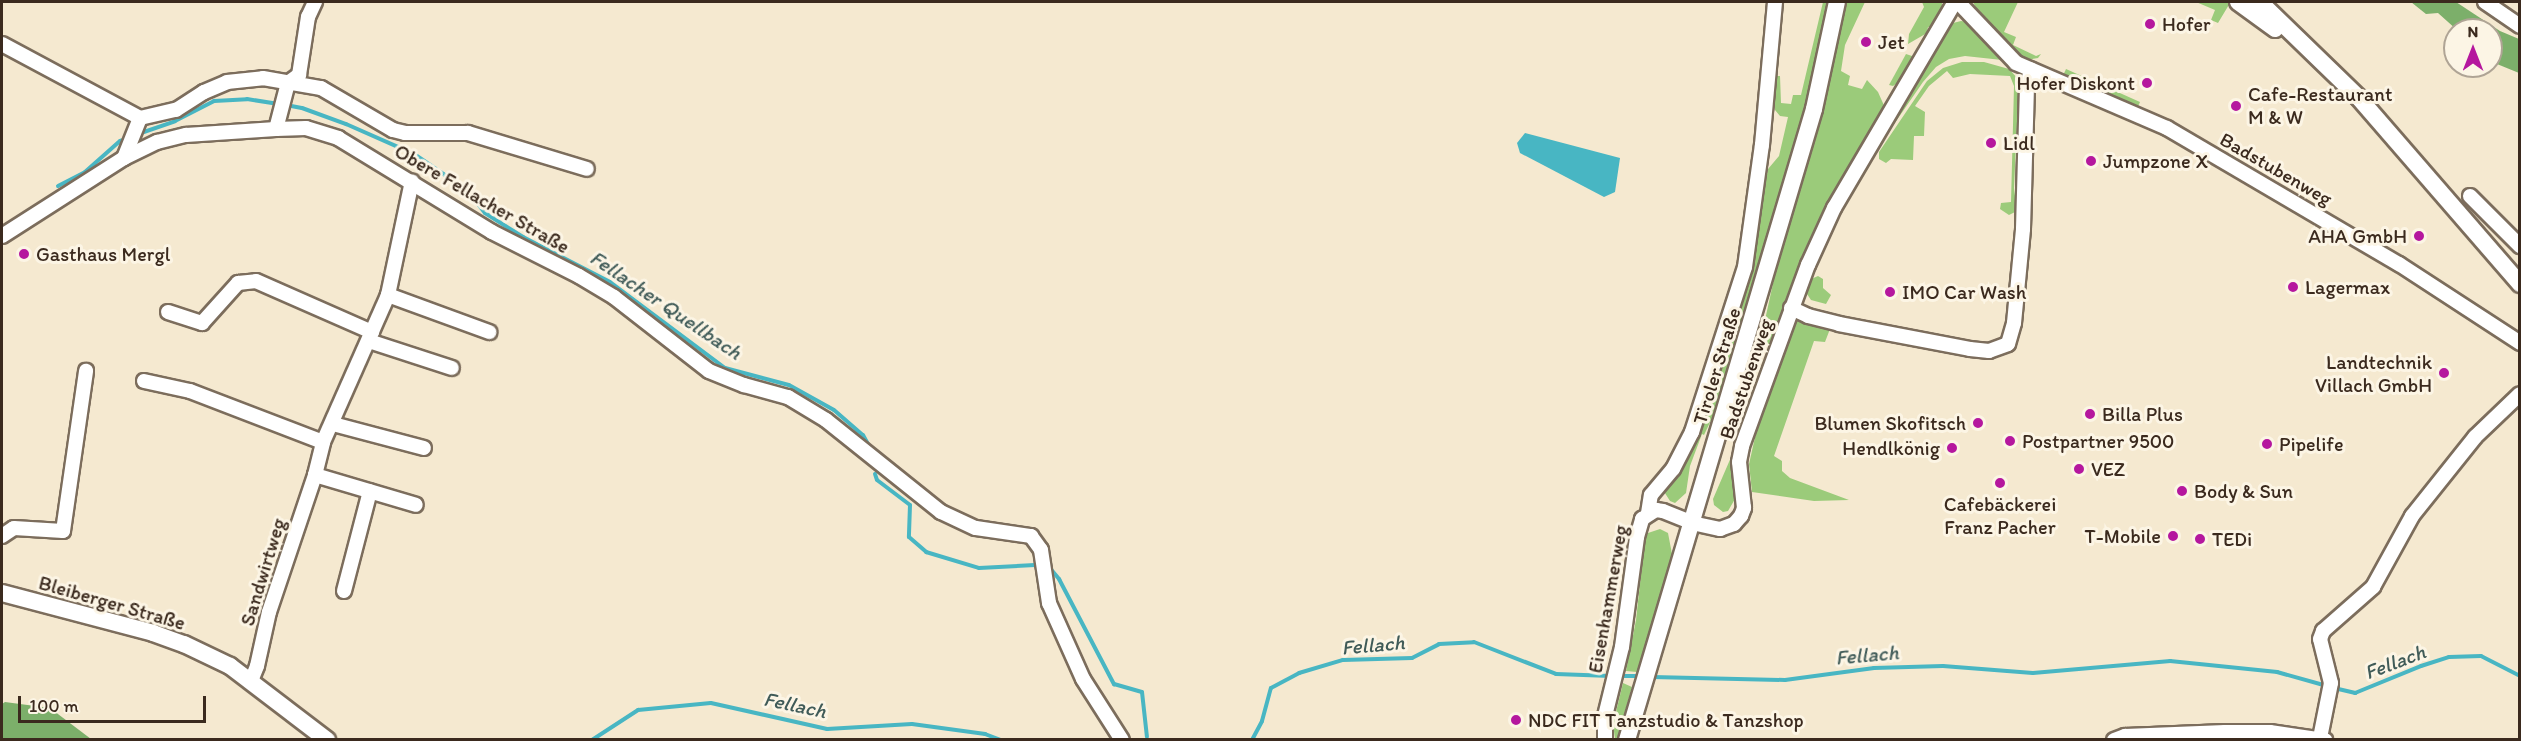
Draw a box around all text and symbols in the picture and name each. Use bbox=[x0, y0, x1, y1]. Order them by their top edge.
place label: Hofer bbox=[2162, 12, 2211, 36]
marker: Hofer bbox=[2143, 17, 2157, 31]
north arrow bbox=[2443, 18, 2503, 78]
text: N bbox=[2468, 22, 2478, 41]
place label: Jet bbox=[1878, 30, 1905, 54]
marker: Jet bbox=[1859, 35, 1873, 49]
place label: Hofer Diskont bbox=[2015, 71, 2135, 95]
marker: Hofer Diskont bbox=[2140, 76, 2154, 90]
place label: Cafe-Restaurant M & W bbox=[2248, 83, 2392, 130]
marker: Cafe-Restaurant M & W bbox=[2229, 99, 2243, 113]
street label: Badstubenweg bbox=[2216, 127, 2336, 211]
place label: Lidl bbox=[2003, 131, 2035, 155]
marker: Lidl bbox=[1984, 136, 1998, 150]
street label: Obere Fellacher Straße bbox=[391, 139, 573, 259]
place label: Jumpzone X bbox=[2103, 149, 2208, 173]
marker: Jumpzone X bbox=[2084, 154, 2098, 168]
place label: AHA GmbH bbox=[2308, 224, 2407, 248]
marker: AHA GmbH bbox=[2412, 229, 2426, 243]
place label: Gasthaus Mergl bbox=[36, 242, 171, 266]
water label: Fellacher Quellbach bbox=[585, 245, 747, 365]
marker: Gasthaus Mergl bbox=[17, 247, 31, 261]
place label: Lagermax bbox=[2305, 275, 2390, 299]
place label: IMO Car Wash bbox=[1902, 280, 2026, 304]
marker: Lagermax bbox=[2286, 280, 2300, 294]
marker: IMO Car Wash bbox=[1883, 285, 1897, 299]
street label: Tiroler Straße bbox=[1688, 305, 1746, 427]
street label: Badstubenweg bbox=[1714, 316, 1778, 442]
place label: Landtechnik Villach GmbH bbox=[2314, 350, 2432, 397]
marker: Landtechnik Villach GmbH bbox=[2437, 366, 2451, 380]
place label: Billa Plus bbox=[2102, 402, 2183, 426]
marker: Billa Plus bbox=[2083, 407, 2097, 421]
place label: Blumen Skofitsch bbox=[1815, 411, 1966, 435]
marker: Blumen Skofitsch bbox=[1971, 416, 1985, 430]
place label: Postpartner 9500 bbox=[2022, 429, 2174, 453]
place label: Pipelife bbox=[2279, 432, 2343, 456]
marker: Postpartner 9500 bbox=[2003, 434, 2017, 448]
place label: Hendlkönig bbox=[1842, 436, 1940, 460]
marker: Pipelife bbox=[2260, 437, 2274, 451]
marker: Hendlkönig bbox=[1945, 441, 1959, 455]
place label: VEZ bbox=[2091, 457, 2125, 481]
marker: VEZ bbox=[2072, 462, 2086, 476]
marker: Cafebäckerei Franz Pacher bbox=[1993, 476, 2007, 490]
place label: Body & Sun bbox=[2194, 479, 2293, 503]
marker: Body & Sun bbox=[2175, 484, 2189, 498]
place label: Cafebäckerei Franz Pacher bbox=[1944, 492, 2056, 539]
street label: Sandwirtweg bbox=[235, 515, 291, 629]
street label: Eisenhammerweg bbox=[1583, 523, 1633, 675]
place label: T-Mobile bbox=[2085, 524, 2161, 548]
place label: TEDi bbox=[2212, 527, 2252, 551]
marker: T-Mobile bbox=[2166, 529, 2180, 543]
marker: TEDi bbox=[2193, 532, 2207, 546]
street label: Bleiberger Straße bbox=[36, 571, 188, 635]
water label: Fellach bbox=[1340, 630, 1406, 660]
water label: Fellach bbox=[2361, 639, 2429, 685]
water label: Fellach bbox=[1834, 640, 1900, 670]
scale bar bbox=[21, 684, 208, 722]
water label: Fellach bbox=[761, 686, 829, 724]
text: 100 m bbox=[29, 695, 79, 717]
place label: NDC FIT Tanzstudio & Tanzshop bbox=[1528, 708, 1800, 732]
marker: NDC FIT Tanzstudio & Tanzshop bbox=[1509, 713, 1523, 727]

